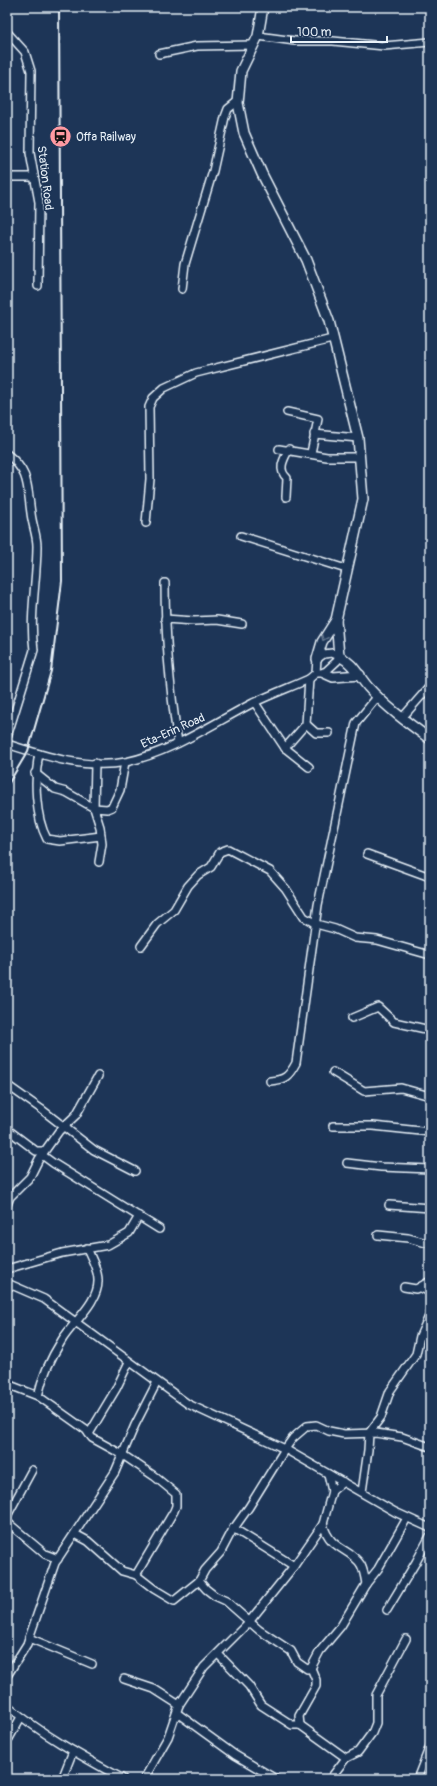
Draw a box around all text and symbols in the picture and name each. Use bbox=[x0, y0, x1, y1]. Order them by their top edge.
scale bar bbox=[291, 18, 387, 44]
text: 100 m bbox=[297, 25, 332, 40]
station icon: Offa Railway bbox=[47, 124, 73, 150]
place label: Offa Railway bbox=[76, 130, 136, 145]
street label: Station Road bbox=[34, 145, 56, 211]
one-way arrow bbox=[321, 634, 329, 642]
street label: Eta-Erin Road bbox=[139, 710, 207, 752]

